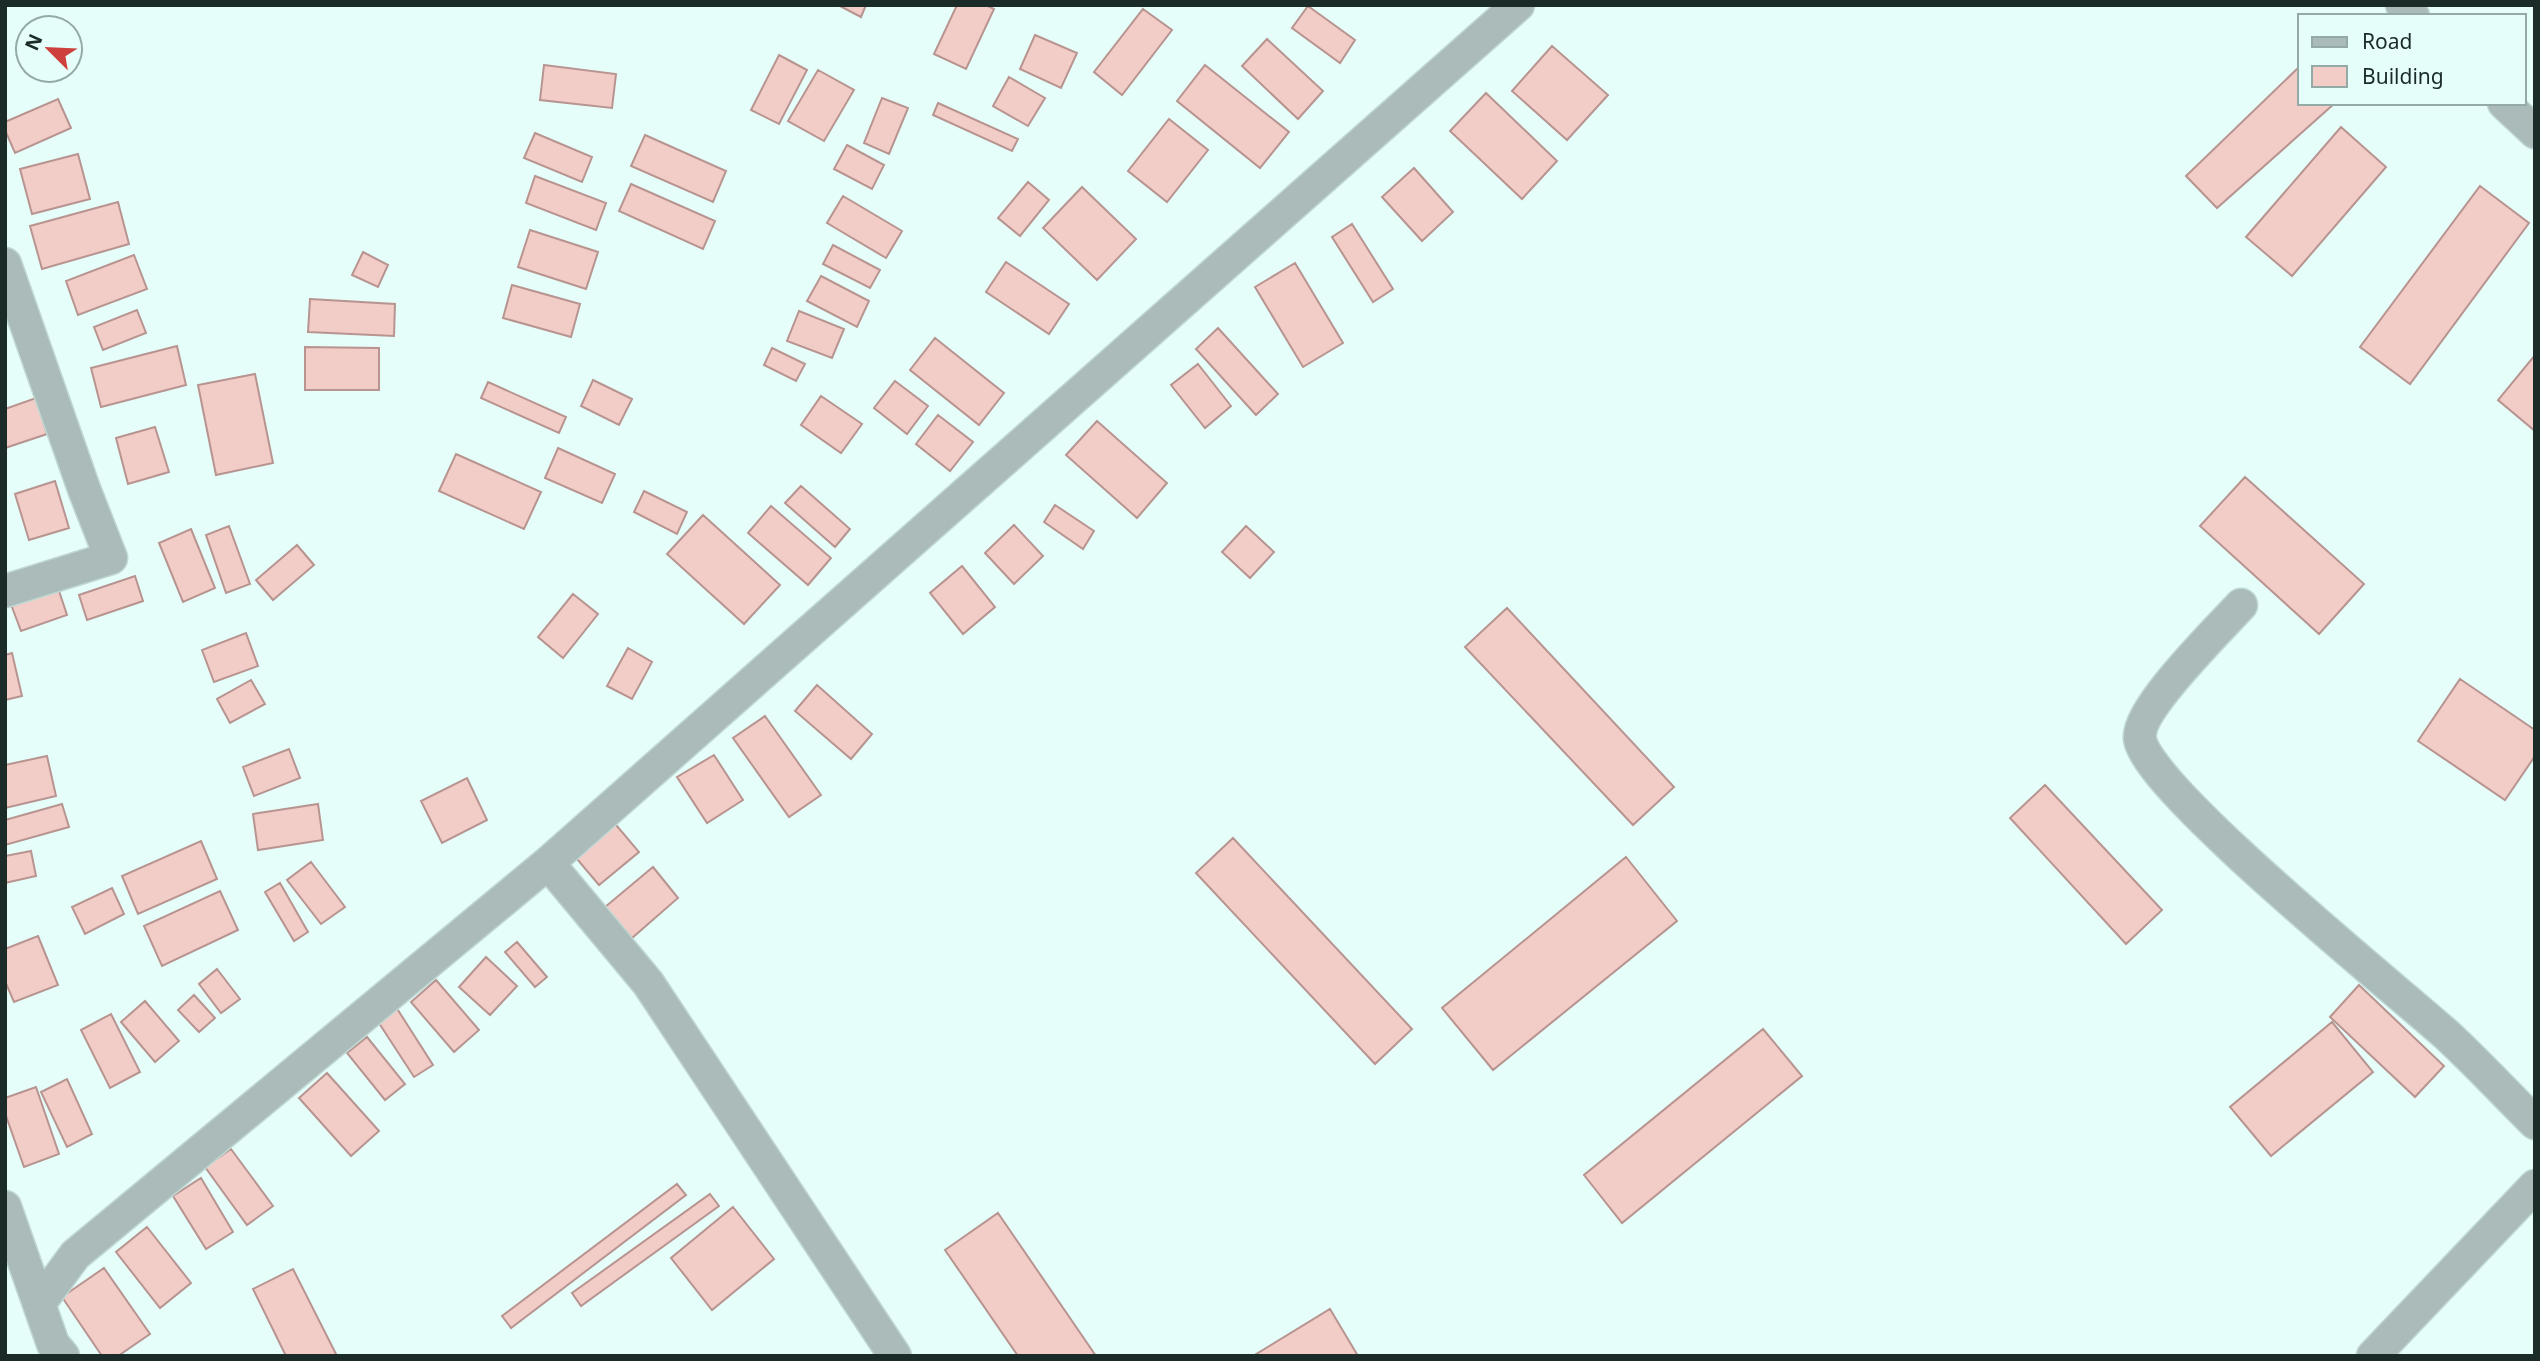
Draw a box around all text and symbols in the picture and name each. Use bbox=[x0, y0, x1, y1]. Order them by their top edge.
north arrow bbox=[14, 14, 84, 84]
legend bbox=[2298, 14, 2526, 105]
text: Road bbox=[2362, 27, 2412, 55]
text: N bbox=[18, 30, 48, 54]
text: Building bbox=[2362, 62, 2444, 90]

